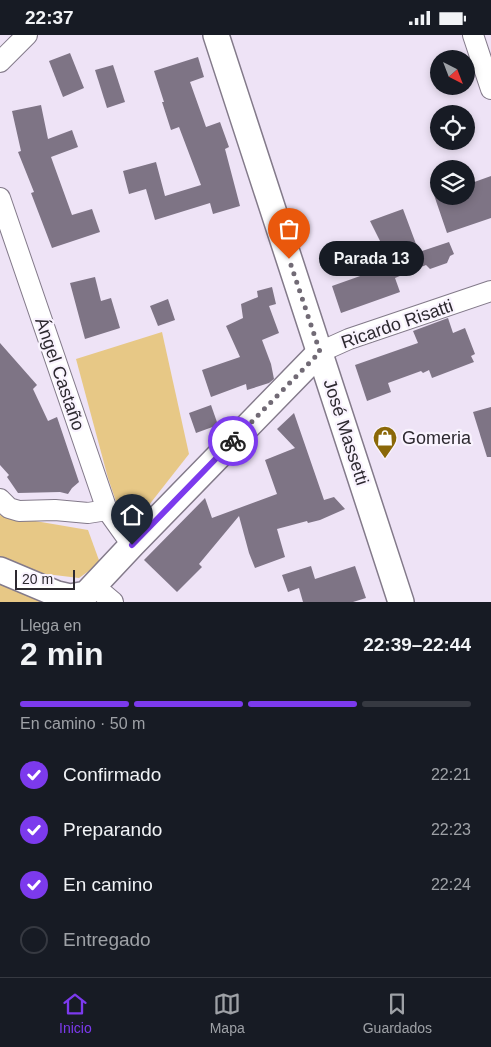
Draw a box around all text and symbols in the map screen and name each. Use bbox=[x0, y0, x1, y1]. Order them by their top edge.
text: 22:37 bbox=[25, 7, 74, 28]
north arrow bbox=[430, 50, 475, 95]
map controls bbox=[430, 50, 475, 205]
button: locate bbox=[430, 105, 475, 150]
button: layers bbox=[430, 160, 475, 205]
pin bbox=[268, 208, 310, 259]
icon: bag bbox=[275, 215, 303, 243]
callout: Parada 13 bbox=[319, 241, 424, 277]
text: Parada 13 bbox=[334, 250, 409, 267]
street label: Ricardo Risatti bbox=[338, 295, 456, 353]
street label: Ángel Castaño bbox=[31, 315, 89, 433]
street label: José Massetti bbox=[319, 377, 373, 487]
courier bbox=[208, 416, 258, 466]
shop icon: Gomeria bbox=[372, 425, 398, 459]
icon: bike bbox=[219, 427, 247, 455]
place label: Gomeria bbox=[402, 428, 472, 448]
pin bbox=[111, 494, 153, 545]
icon: home bbox=[118, 501, 146, 529]
scale bar bbox=[15, 567, 75, 590]
text: 20 m bbox=[22, 571, 53, 587]
text: Llega en bbox=[20, 617, 81, 634]
text: 22:39–22:44 bbox=[363, 634, 471, 655]
text: 2 min bbox=[20, 636, 104, 672]
text: En camino · 50 m bbox=[20, 715, 145, 732]
icon: check bbox=[20, 761, 48, 789]
text: Confirmado bbox=[63, 764, 161, 785]
text: 22:21 bbox=[431, 766, 471, 783]
icon: check bbox=[20, 816, 48, 844]
text: Preparando bbox=[63, 819, 162, 840]
text: 22:23 bbox=[431, 821, 471, 838]
icon: check bbox=[20, 871, 48, 899]
text: En camino bbox=[63, 874, 153, 895]
text: 22:24 bbox=[431, 876, 471, 893]
text: Entregado bbox=[63, 929, 151, 950]
tab: Inicio bbox=[59, 990, 92, 1036]
tab: Mapa bbox=[210, 990, 245, 1036]
tab: Guardados bbox=[363, 990, 432, 1036]

